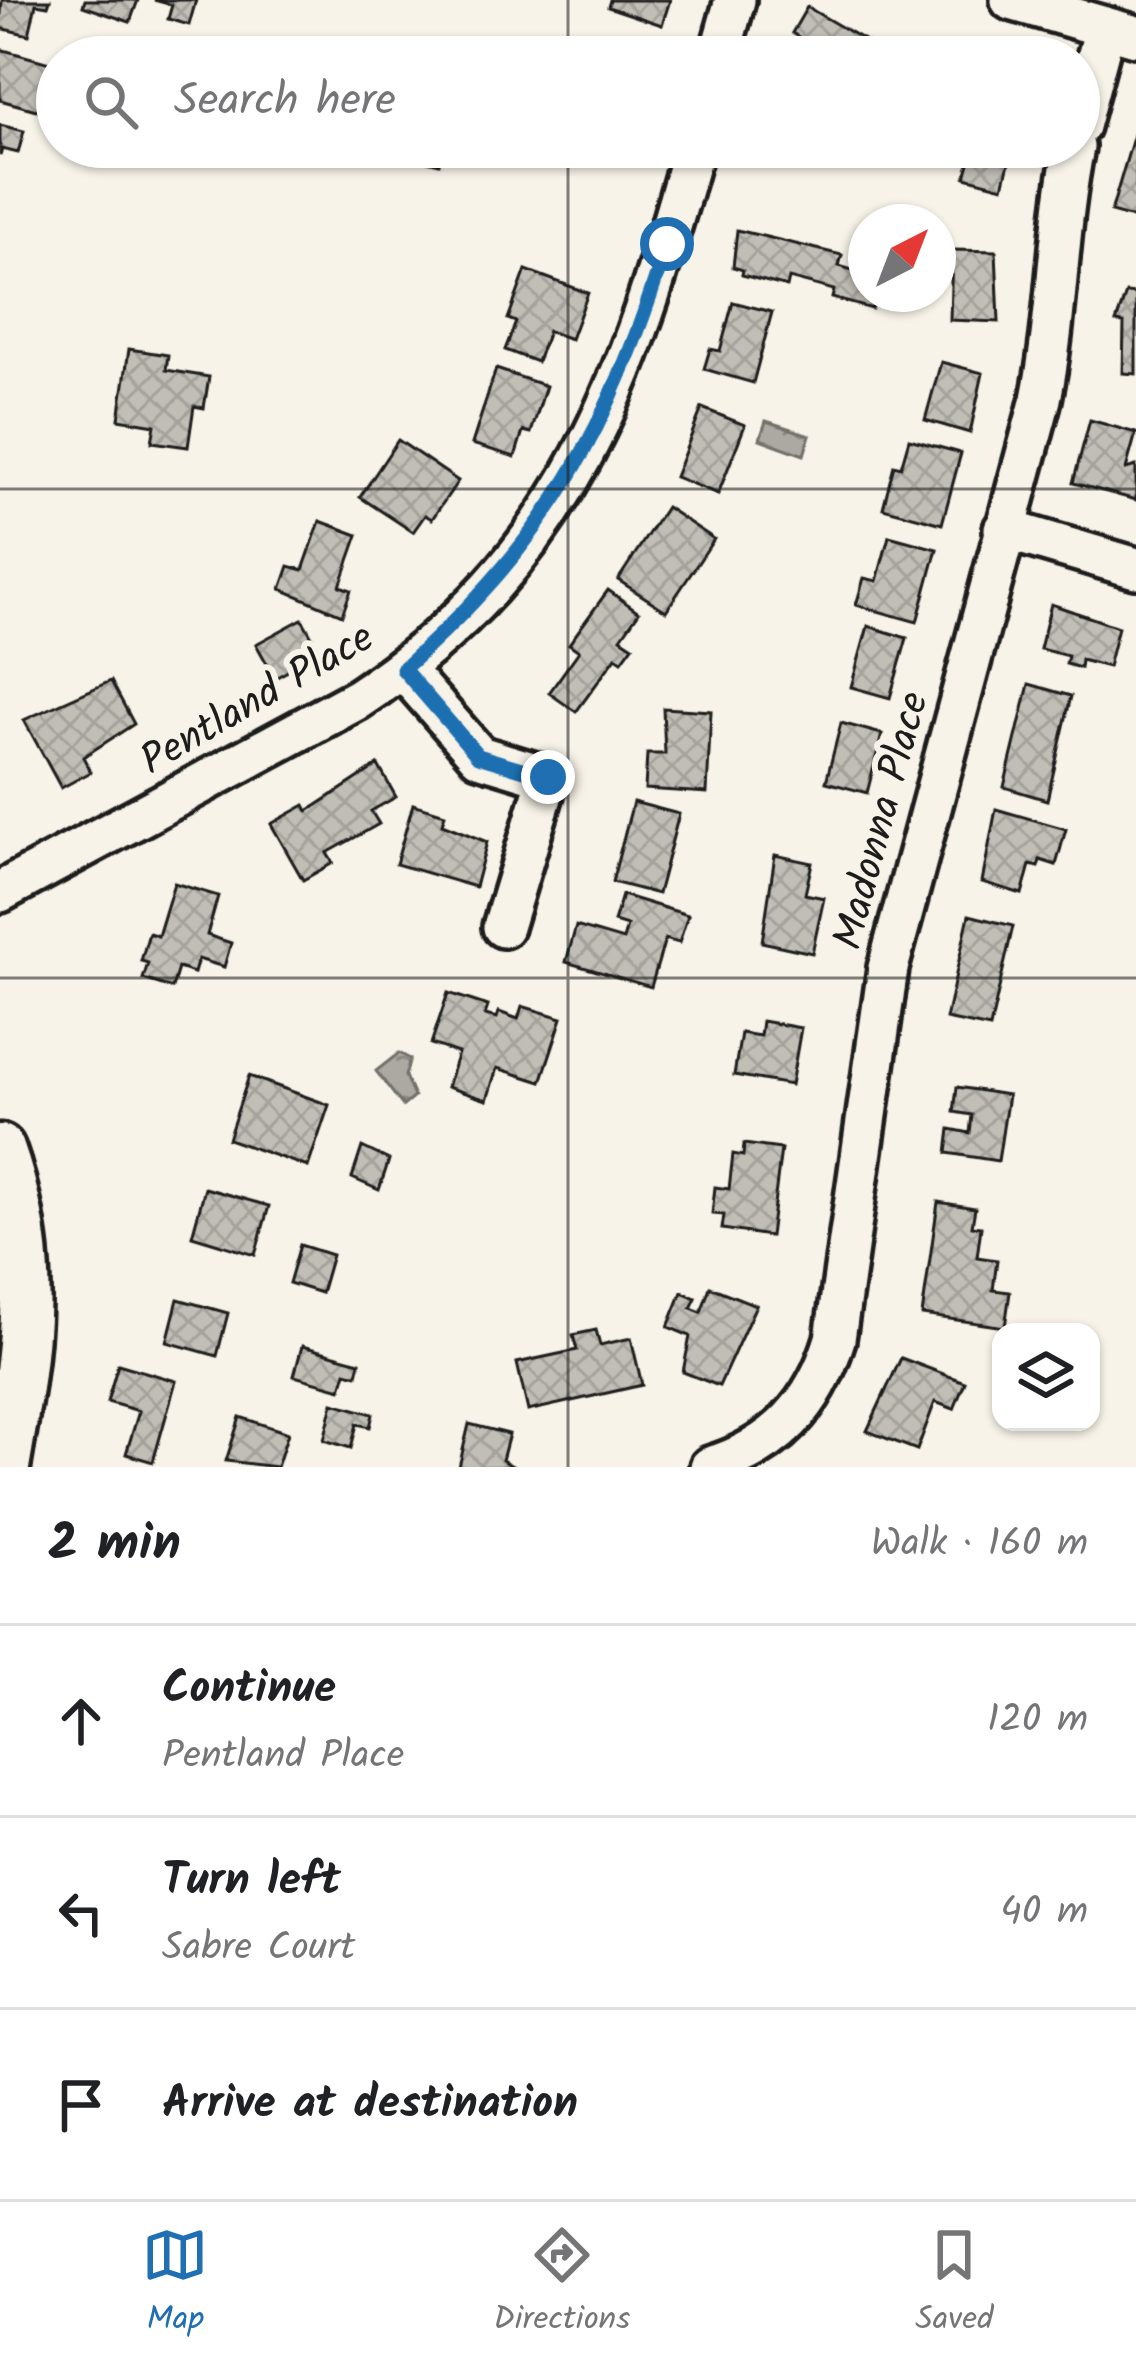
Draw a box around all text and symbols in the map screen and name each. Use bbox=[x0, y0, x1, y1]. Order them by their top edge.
search box bbox=[36, 36, 1100, 168]
text: Search here bbox=[174, 66, 396, 138]
icon: search bbox=[78, 69, 144, 135]
north arrow bbox=[848, 204, 956, 312]
route start bbox=[640, 217, 694, 271]
street label: Pentland Place bbox=[128, 606, 388, 794]
street label: Madonna Place bbox=[816, 684, 949, 957]
route end bbox=[521, 750, 575, 804]
map controls bbox=[992, 1323, 1100, 1431]
button: layers bbox=[992, 1323, 1100, 1431]
text: 2 min bbox=[48, 1505, 181, 1586]
text: Walk · 160 m bbox=[871, 1514, 1088, 1576]
text: Continue bbox=[162, 1654, 336, 1726]
icon: ahead bbox=[48, 1688, 114, 1754]
text: 120 m bbox=[987, 1690, 1088, 1752]
text: Pentland Place bbox=[162, 1726, 404, 1788]
text: Turn left bbox=[162, 1846, 341, 1918]
icon: left bbox=[48, 1880, 114, 1946]
text: 40 m bbox=[1000, 1882, 1088, 1944]
text: Sabre Court bbox=[162, 1918, 355, 1980]
text: Arrive at destination bbox=[162, 2069, 578, 2141]
icon: arrive bbox=[48, 2072, 114, 2138]
tab: Map bbox=[142, 2222, 208, 2347]
tab: Directions bbox=[493, 2222, 630, 2347]
tab: Saved bbox=[915, 2222, 994, 2347]

